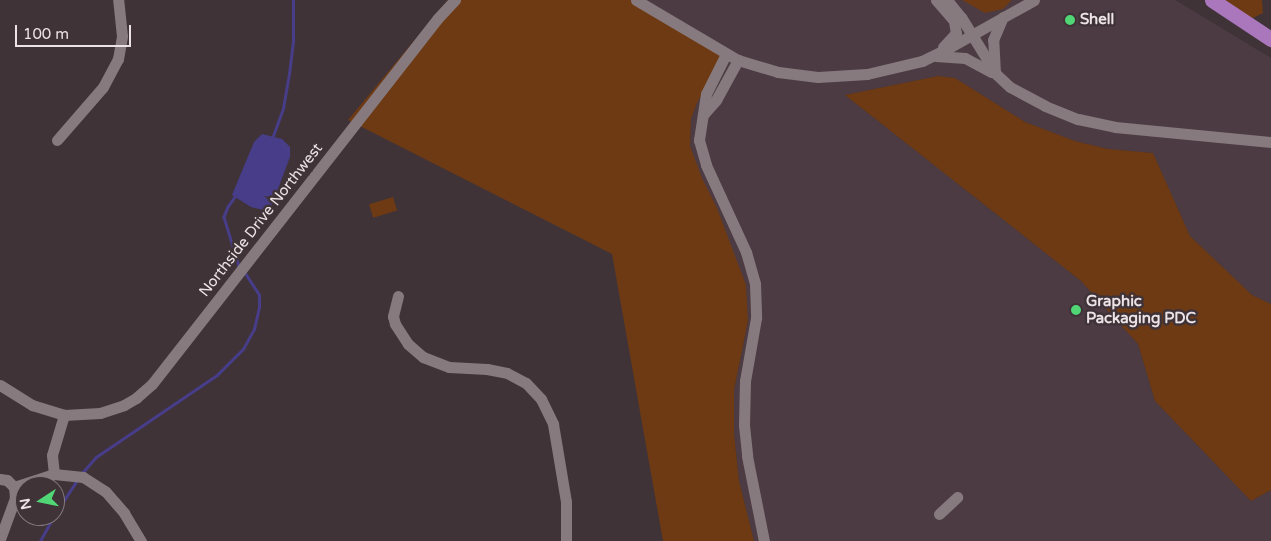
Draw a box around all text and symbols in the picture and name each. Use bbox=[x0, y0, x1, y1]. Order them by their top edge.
place label: Shell bbox=[1080, 11, 1114, 29]
marker: Shell bbox=[1064, 14, 1076, 26]
scale bar bbox=[18, 15, 134, 47]
text: 100 m bbox=[23, 25, 69, 43]
street label: Northside Drive Northwest bbox=[195, 140, 327, 300]
place label: Graphic Packaging PDC bbox=[1086, 292, 1196, 327]
marker: Graphic Packaging PDC bbox=[1070, 304, 1082, 316]
north arrow bbox=[15, 476, 65, 526]
text: N bbox=[16, 497, 35, 511]

